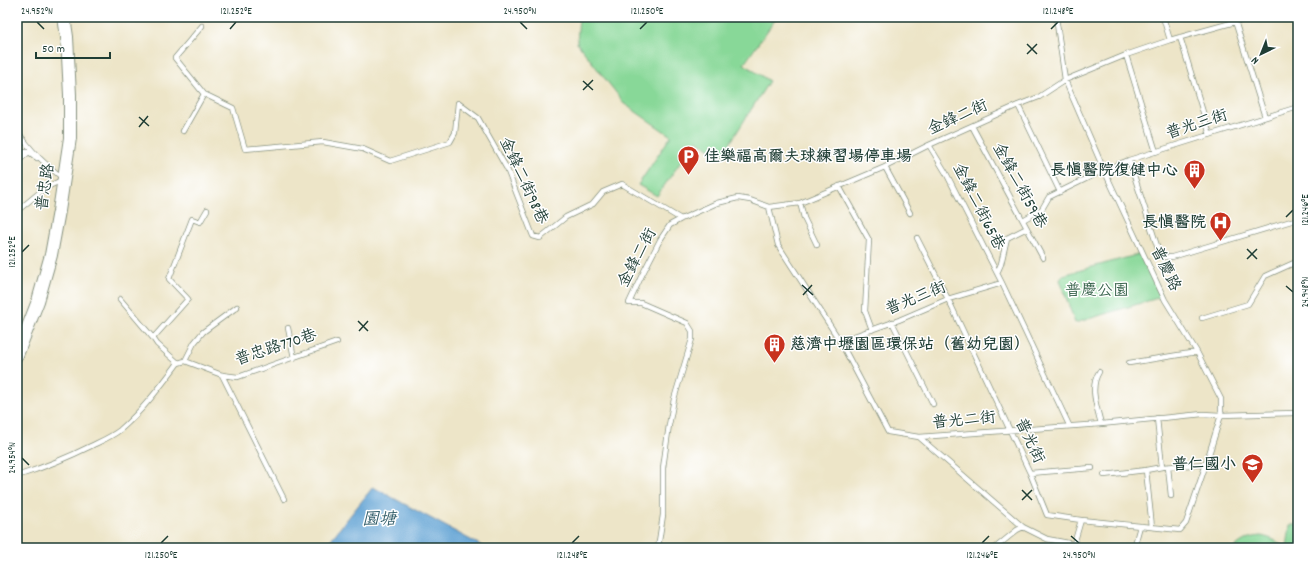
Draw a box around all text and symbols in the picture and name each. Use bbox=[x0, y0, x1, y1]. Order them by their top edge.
text: 24.952°N bbox=[21, 5, 53, 19]
text: 121.252°E bbox=[220, 5, 252, 19]
text: 24.950°N bbox=[504, 5, 537, 19]
text: 121.250°E bbox=[631, 5, 664, 19]
text: 121.248°E bbox=[1043, 5, 1074, 19]
scale bar bbox=[36, 34, 110, 60]
north arrow bbox=[1241, 34, 1281, 74]
text: 50 m bbox=[42, 41, 65, 58]
text: N bbox=[1248, 52, 1263, 68]
street label: 金鋒二街 bbox=[924, 94, 992, 142]
street label: 普光三街 bbox=[1163, 104, 1231, 146]
street label: 金鋒二街98巷 bbox=[493, 134, 553, 228]
street label: 金鋒二街59巷 bbox=[986, 139, 1052, 233]
parking icon: 佳樂福高爾夫球練習場停車場 bbox=[676, 144, 702, 177]
place label: 佳樂福高爾夫球練習場停車場 bbox=[704, 146, 912, 169]
building icon: 長慎醫院復健中心 bbox=[1181, 158, 1207, 191]
street label: 金鋒二街65巷 bbox=[946, 159, 1010, 255]
place label: 長慎醫院復健中心 bbox=[1050, 160, 1178, 183]
street label: 普忠路 bbox=[31, 161, 61, 213]
text: 121.246°E bbox=[1299, 194, 1313, 226]
hospital icon: 長慎醫院 bbox=[1208, 210, 1234, 243]
place label: 長慎醫院 bbox=[1142, 212, 1206, 235]
street label: 金鋒二街 bbox=[613, 224, 663, 292]
text: 121.252°E bbox=[6, 236, 20, 268]
street label: 普慶路 bbox=[1144, 242, 1186, 296]
street label: 普光三街 bbox=[882, 276, 950, 322]
text: 24.948°N bbox=[1299, 276, 1313, 308]
park label: 普慶公園 bbox=[1065, 280, 1129, 303]
street label: 普忠路770巷 bbox=[232, 324, 320, 372]
building icon: 慈濟中壢園區環保站（舊幼兒園） bbox=[761, 332, 787, 365]
place label: 慈濟中壢園區環保站（舊幼兒園） bbox=[790, 334, 1030, 357]
street label: 普光二街 bbox=[931, 407, 997, 435]
street label: 普光街 bbox=[1008, 414, 1050, 468]
text: 24.954°N bbox=[6, 442, 20, 474]
school or university icon: 普仁國小 bbox=[1239, 452, 1265, 485]
place label: 普仁國小 bbox=[1172, 454, 1236, 477]
water label: 園塘 bbox=[362, 509, 398, 533]
text: 121.250°E bbox=[145, 549, 178, 563]
text: 121.248°E bbox=[557, 549, 588, 563]
text: 121.246°E bbox=[966, 549, 998, 563]
text: 24.950°N bbox=[1063, 549, 1096, 563]

